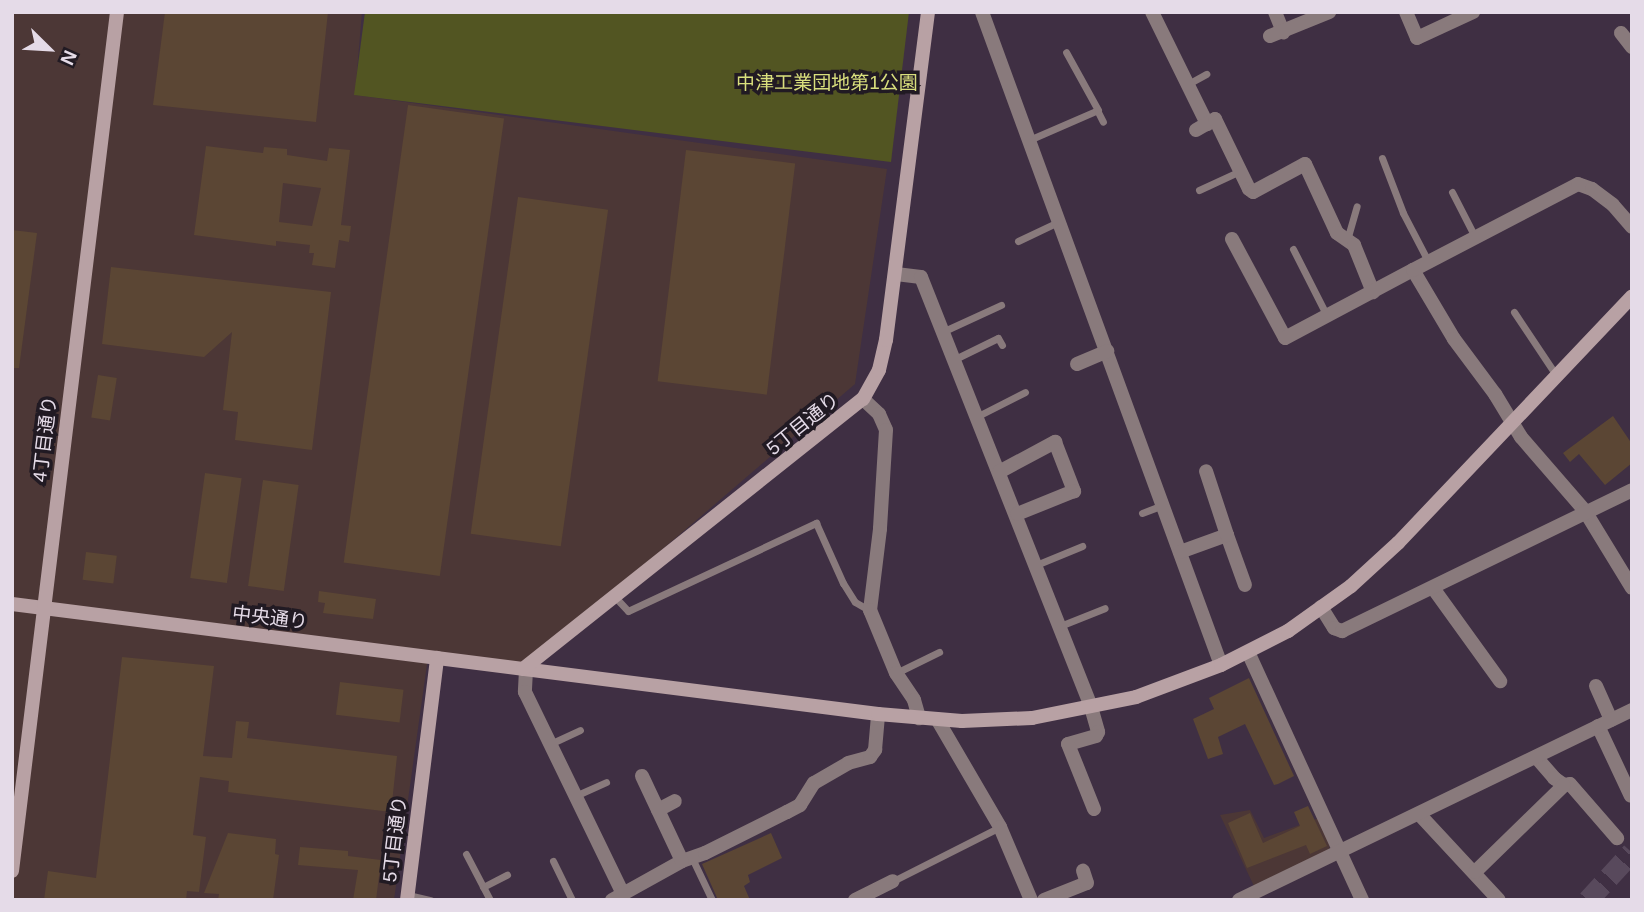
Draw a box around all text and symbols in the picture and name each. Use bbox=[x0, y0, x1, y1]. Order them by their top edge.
north arrow bbox=[14, 14, 84, 84]
text: N bbox=[56, 47, 81, 68]
park label: 中津工業団地第1公園 bbox=[736, 72, 918, 94]
street label: 5丁目通り bbox=[762, 388, 844, 460]
street label: 4丁目通り bbox=[28, 395, 62, 483]
street label: 中央通り bbox=[231, 602, 309, 634]
street label: 5丁目通り bbox=[378, 795, 412, 883]

